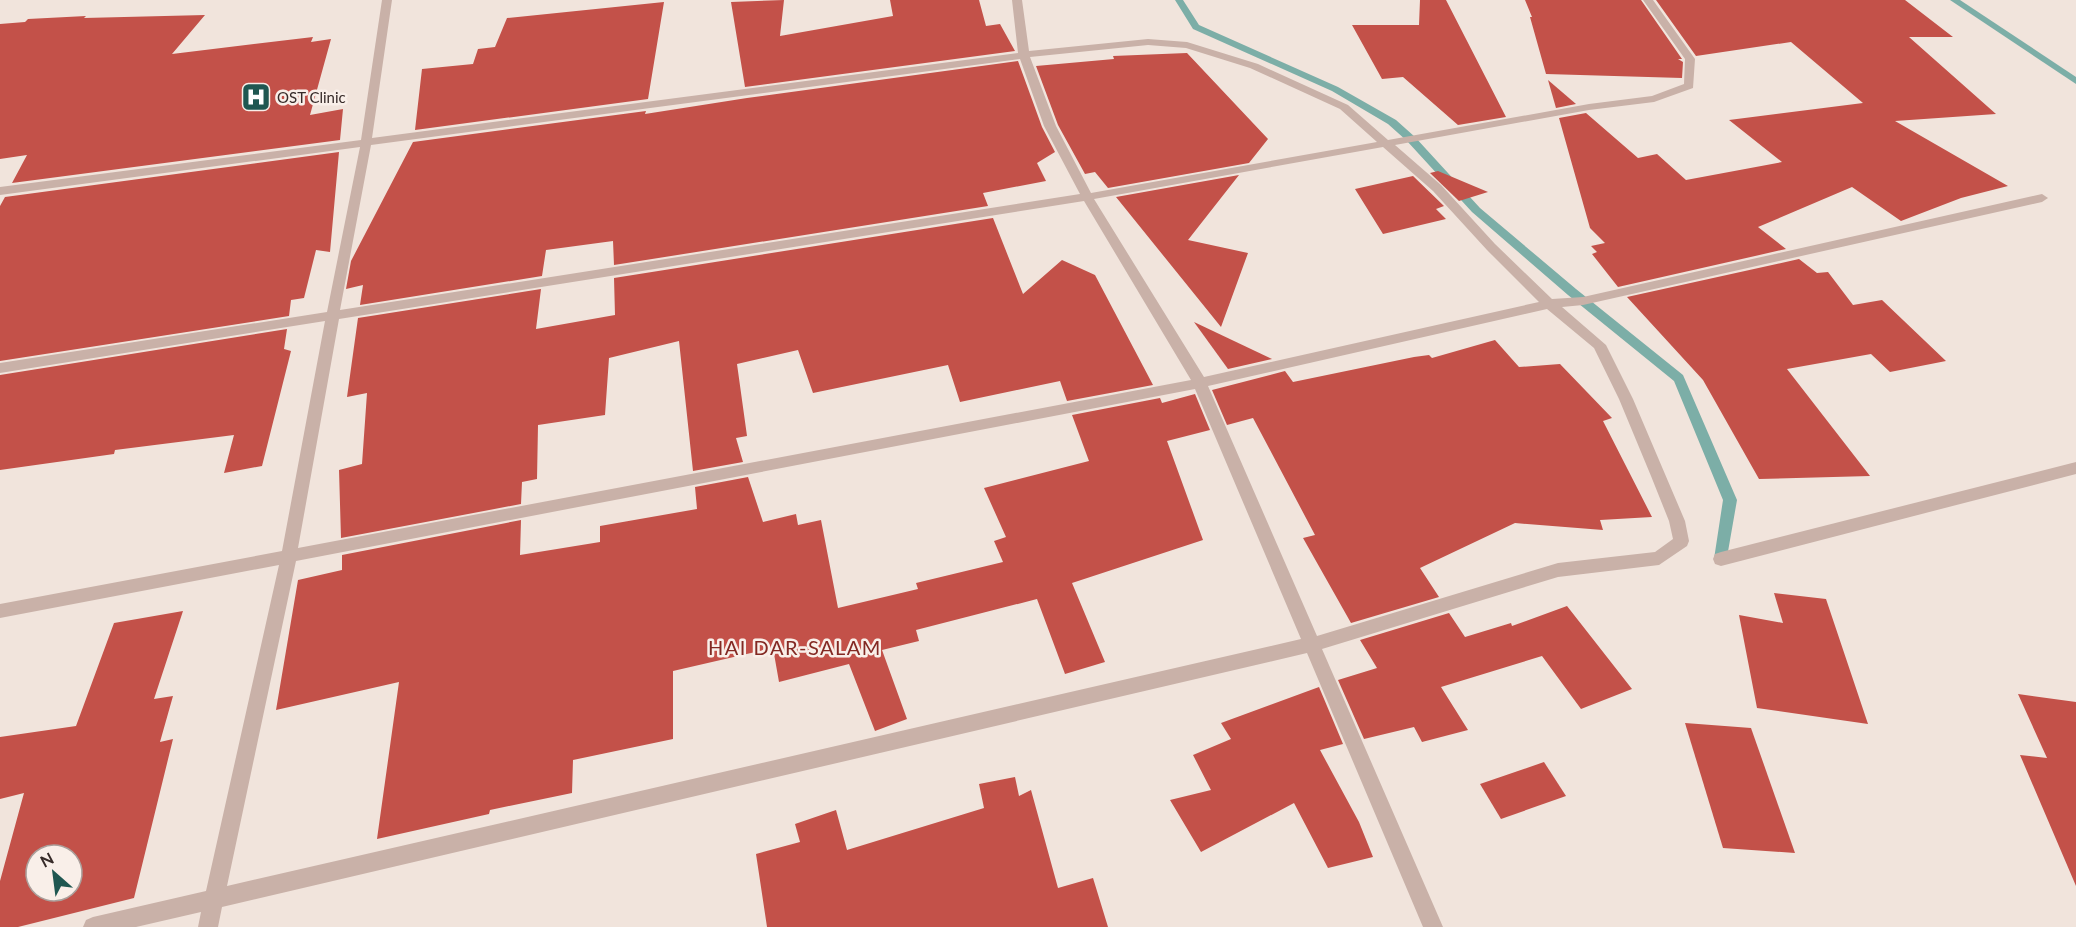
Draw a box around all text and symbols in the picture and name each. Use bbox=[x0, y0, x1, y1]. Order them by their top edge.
hospital icon: OST Clinic bbox=[240, 81, 272, 113]
place label: OST Clinic bbox=[277, 88, 346, 106]
district label: HAI DAR-SALAM bbox=[708, 635, 882, 659]
north arrow bbox=[24, 843, 84, 903]
text: N bbox=[37, 848, 57, 871]

